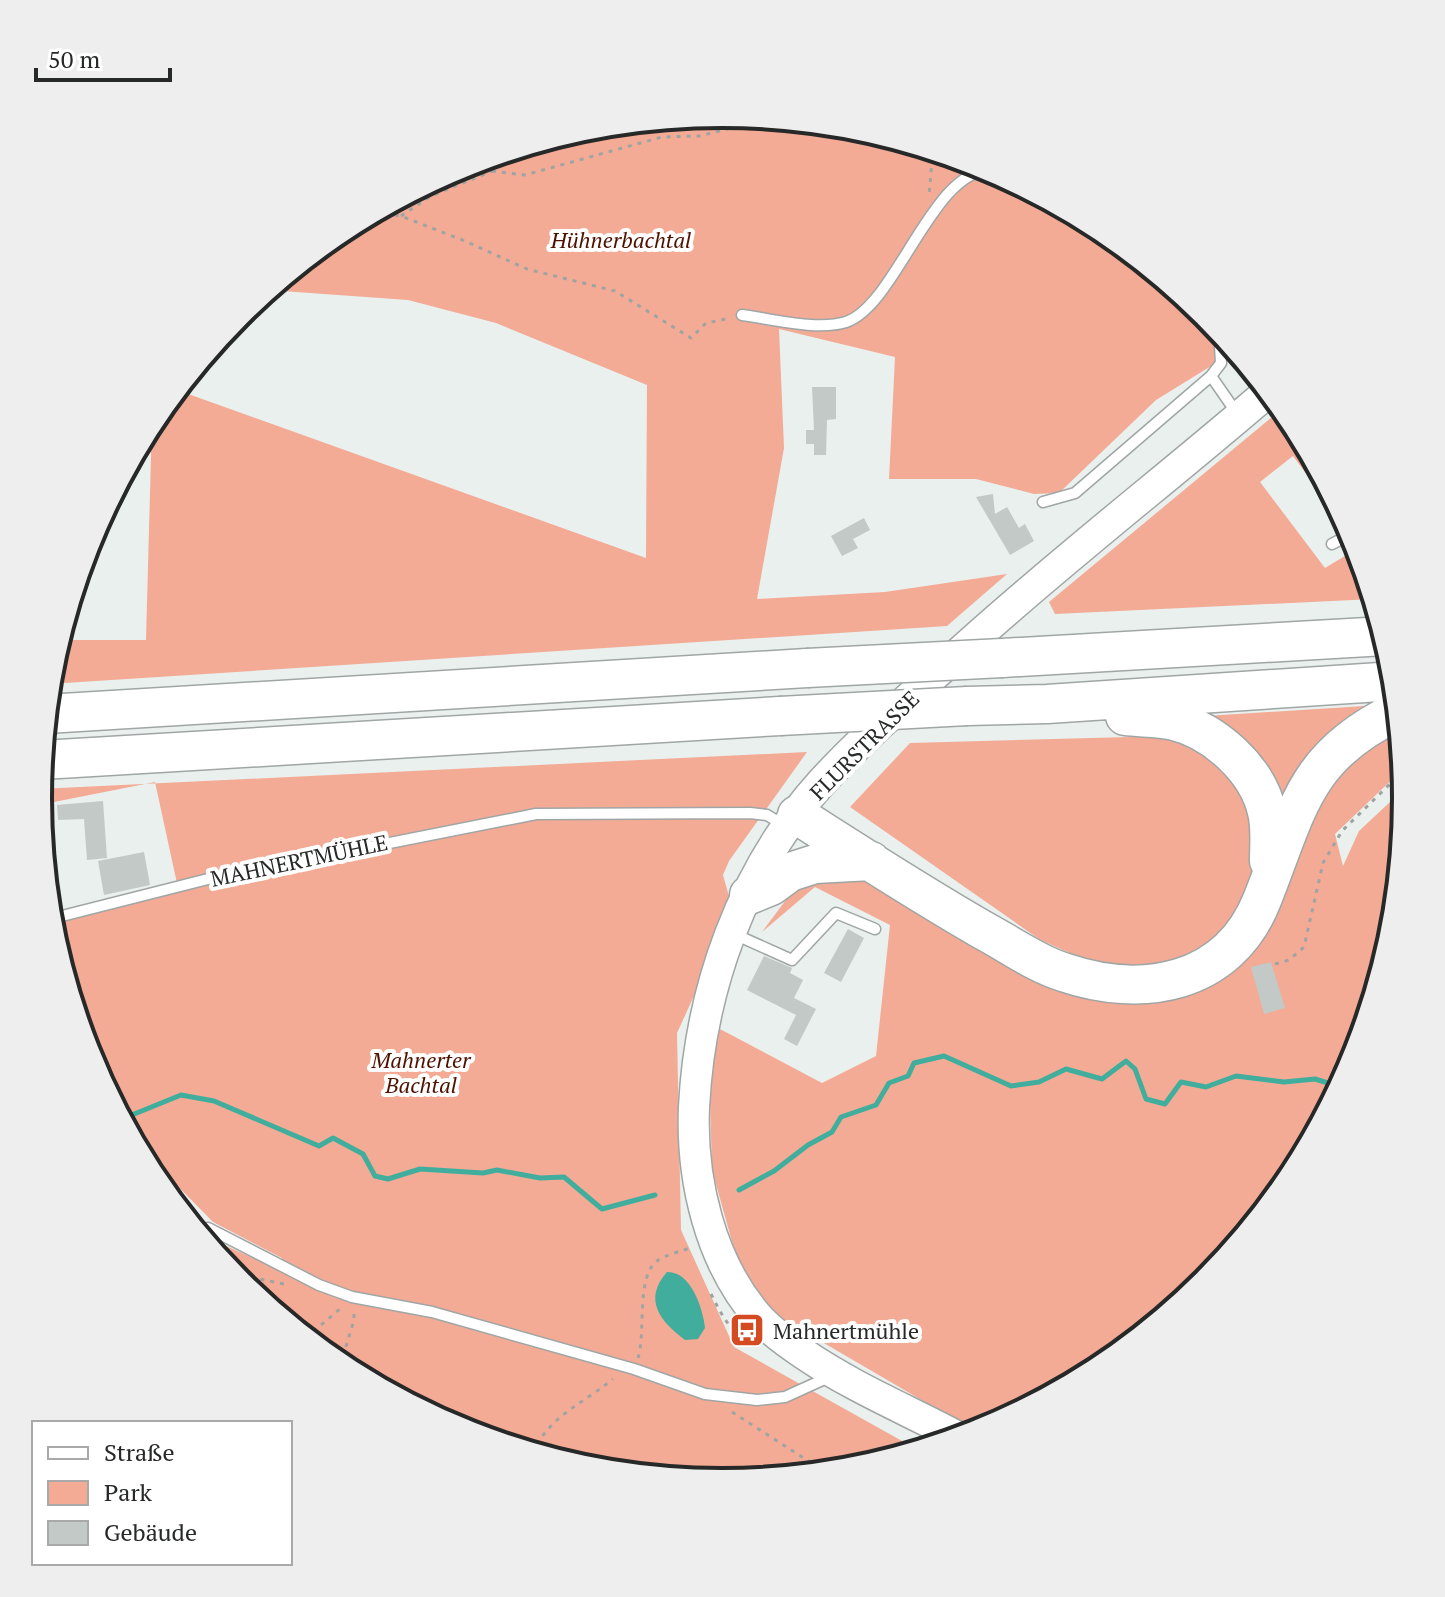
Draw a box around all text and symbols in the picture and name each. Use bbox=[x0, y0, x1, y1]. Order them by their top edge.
scale bar bbox=[36, 32, 170, 82]
text: 50 m bbox=[48, 43, 100, 75]
park label: Hühnerbachtal bbox=[550, 225, 691, 254]
street label: FLURSTRASSE bbox=[803, 684, 925, 806]
street label: MAHNERTMÜHLE bbox=[208, 827, 390, 893]
park label: Mahnerter Bachtal bbox=[370, 1045, 472, 1099]
bus stop icon: Mahnertmühle bbox=[728, 1311, 766, 1349]
place label: Mahnertmühle bbox=[773, 1316, 919, 1345]
legend bbox=[32, 1421, 292, 1565]
text: Straße bbox=[104, 1436, 175, 1468]
text: Park bbox=[104, 1476, 153, 1508]
text: Gebäude bbox=[104, 1516, 197, 1548]

